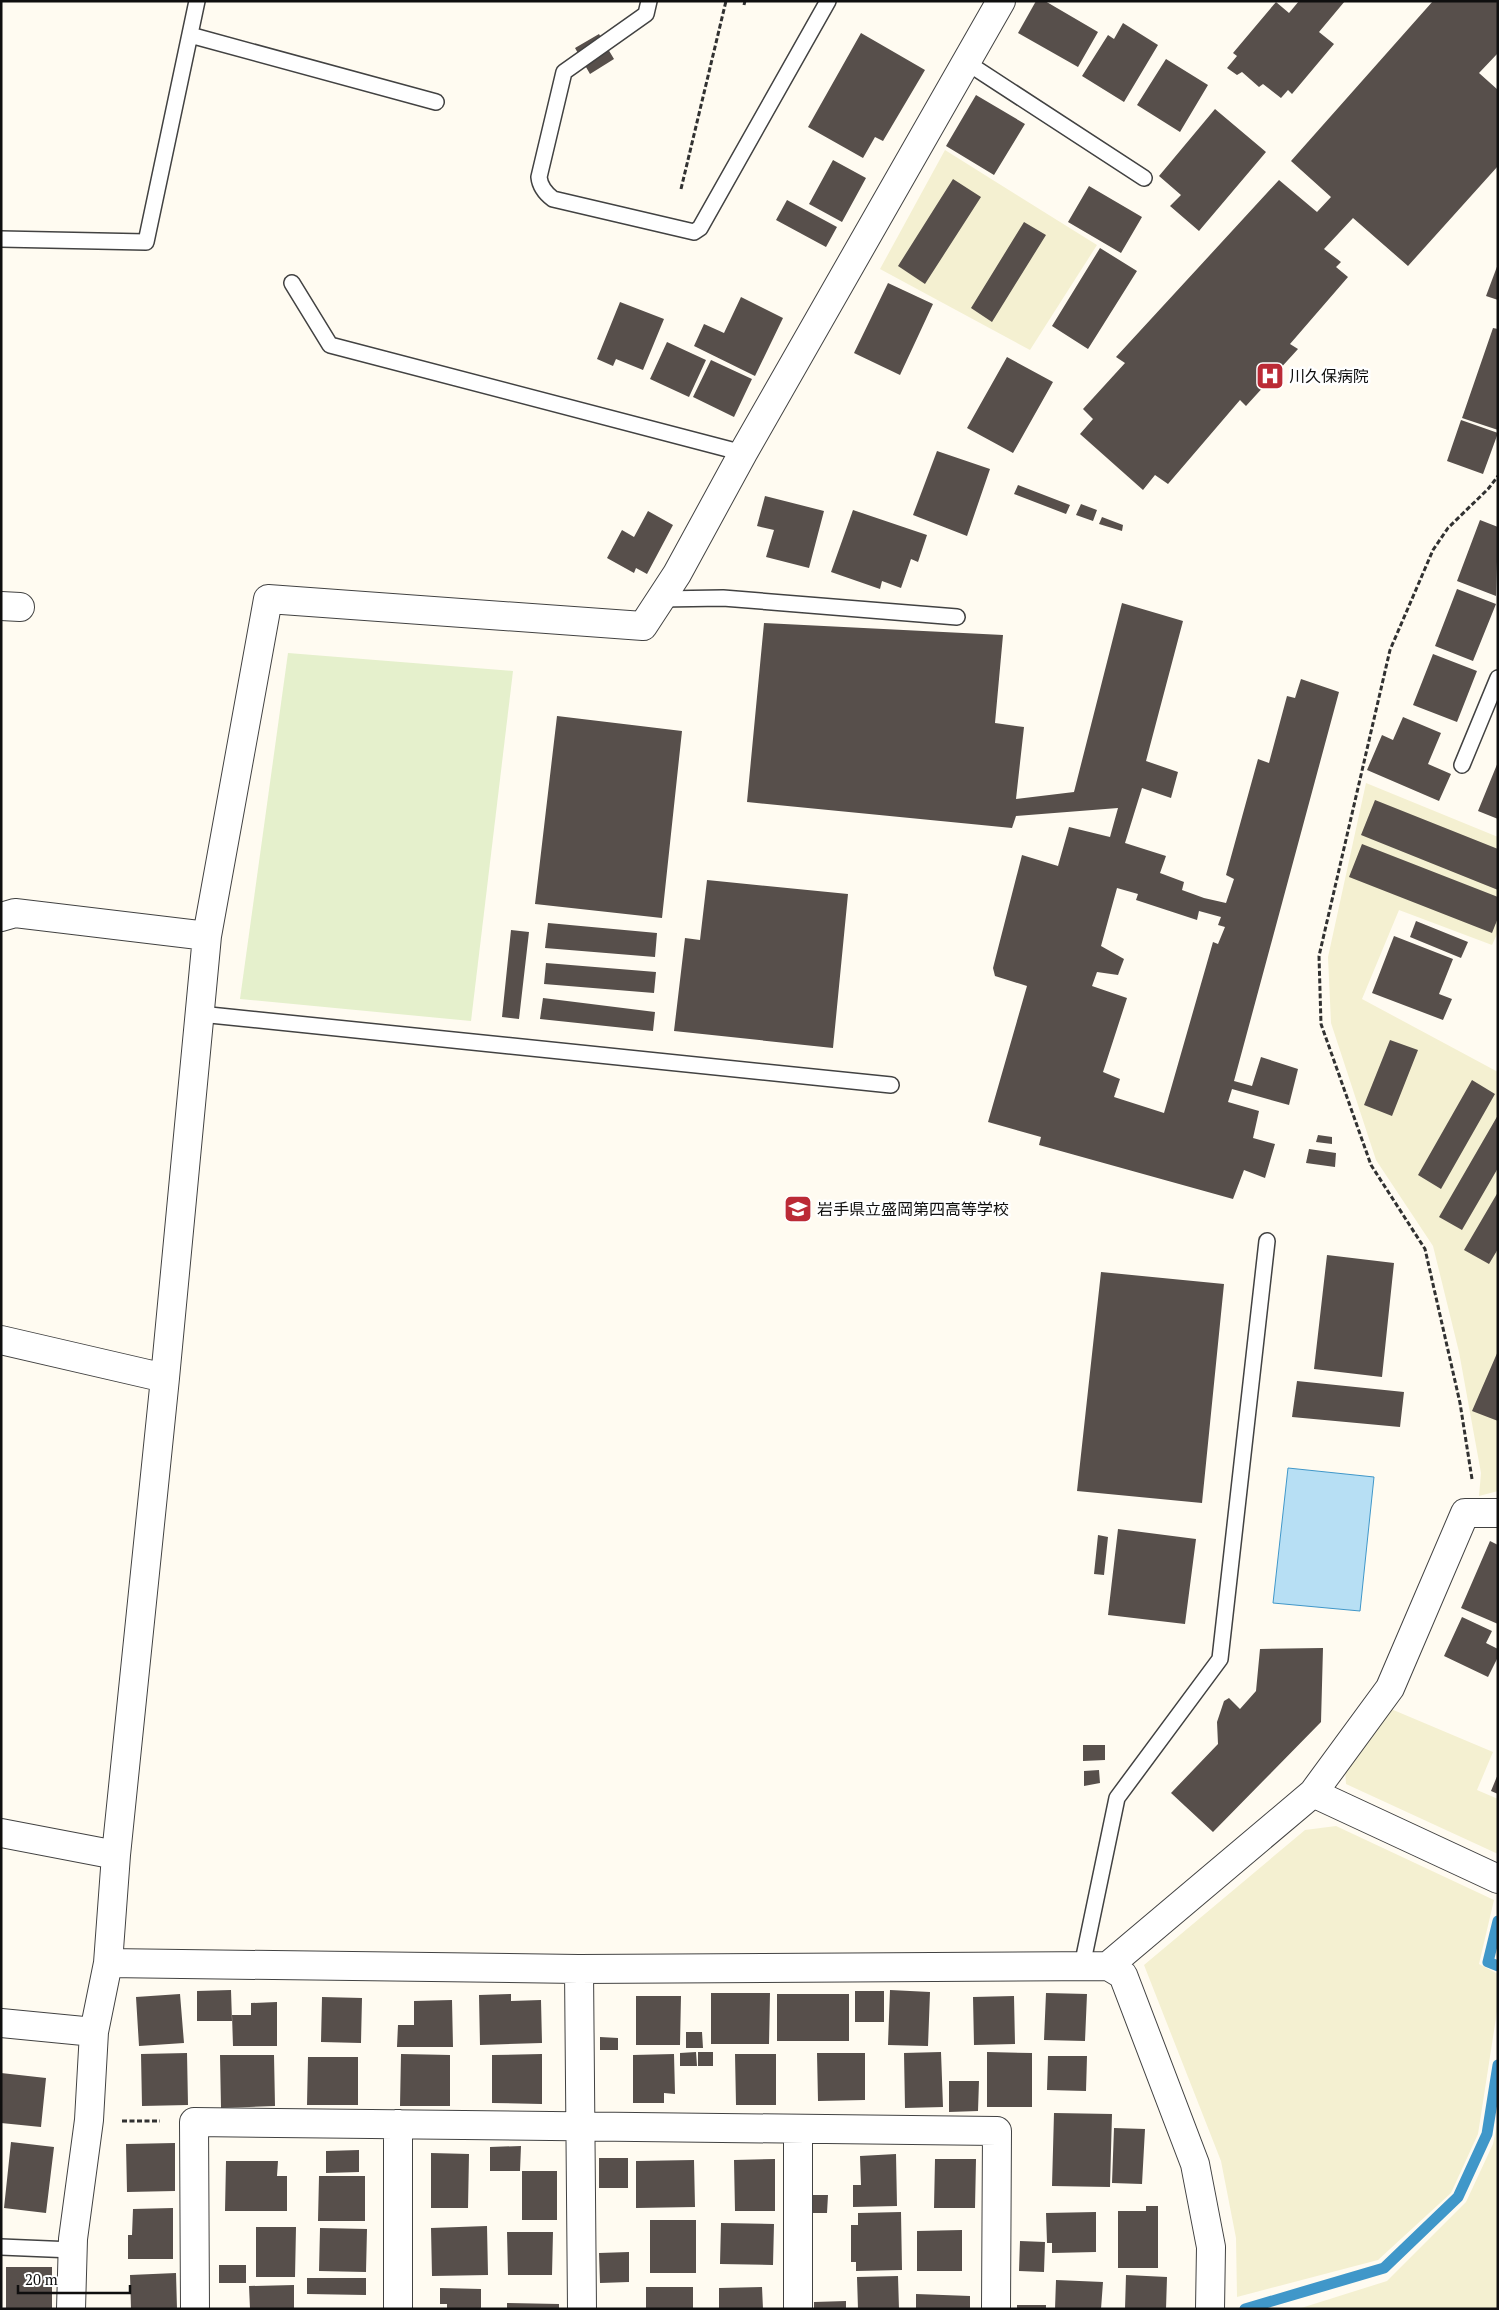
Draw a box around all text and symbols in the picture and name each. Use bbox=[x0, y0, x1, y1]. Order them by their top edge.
hospital icon: 川久保病院 bbox=[1255, 361, 1285, 391]
place label: 川久保病院 bbox=[1289, 365, 1369, 387]
school or university icon: 岩手県立盛岡第四高等学校 bbox=[783, 1194, 813, 1224]
place label: 岩手県立盛岡第四高等学校 bbox=[817, 1198, 1009, 1220]
scale bar bbox=[18, 2262, 130, 2294]
text: 20 m bbox=[25, 2269, 58, 2289]

